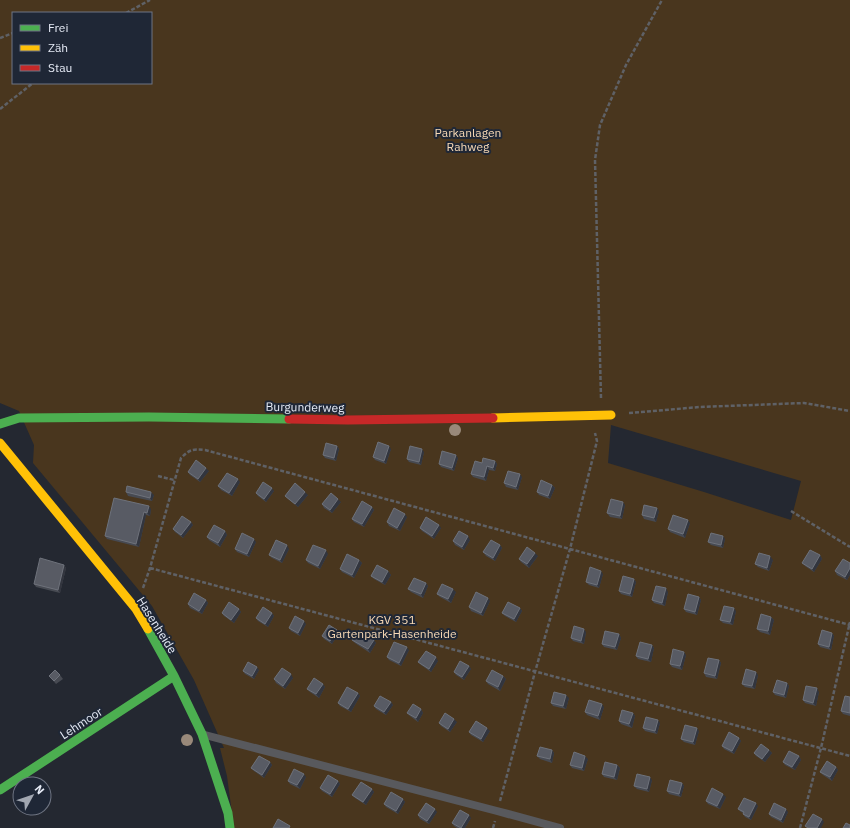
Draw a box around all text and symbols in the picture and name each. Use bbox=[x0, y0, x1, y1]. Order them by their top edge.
legend bbox=[12, 12, 152, 84]
text: Frei bbox=[48, 20, 68, 35]
text: Zäh bbox=[48, 40, 68, 55]
text: Stau bbox=[48, 60, 72, 75]
park label: Parkanlagen Rahweg bbox=[435, 125, 501, 154]
street label: Burgunderweg bbox=[265, 399, 345, 415]
street label: Hasenheide bbox=[134, 594, 181, 656]
park label: KGV 351 Gartenpark-Hasenheide bbox=[327, 612, 457, 641]
street label: Lehmoor bbox=[57, 703, 106, 742]
north arrow bbox=[12, 776, 52, 816]
text: N bbox=[32, 782, 48, 797]

